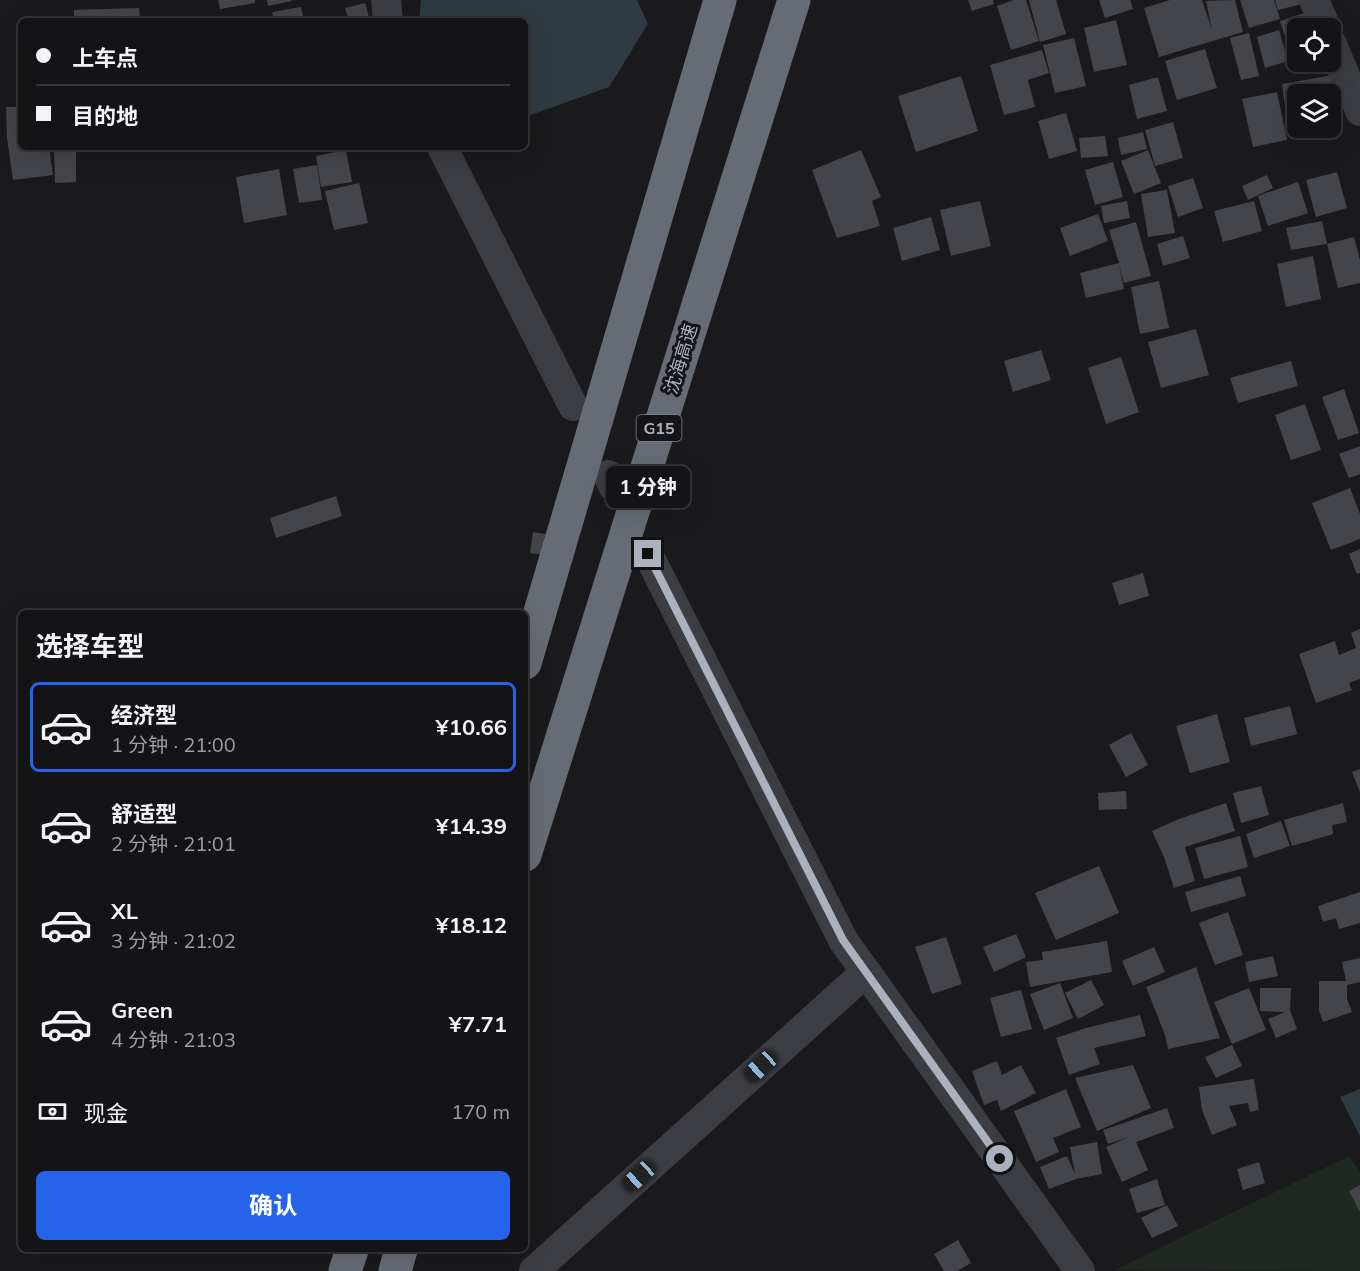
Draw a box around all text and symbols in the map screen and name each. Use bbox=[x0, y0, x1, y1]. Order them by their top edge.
map controls bbox=[1287, 18, 1341, 138]
button: locate bbox=[1287, 18, 1341, 72]
text: 上车点 bbox=[72, 44, 138, 72]
button: layers bbox=[1287, 84, 1341, 138]
text: 目的地 bbox=[72, 102, 138, 130]
street label: 沈海高速 bbox=[659, 321, 702, 397]
road number: G15 bbox=[636, 415, 682, 441]
callout: 1 分钟 bbox=[606, 467, 690, 509]
text: 1 分钟 bbox=[619, 474, 677, 499]
route end bbox=[634, 540, 661, 567]
text: 选择车型 bbox=[36, 629, 144, 663]
icon: car bbox=[39, 700, 93, 754]
text: 经济型 bbox=[111, 701, 177, 729]
text: ¥10.66 bbox=[436, 713, 507, 741]
text: 1 分钟 · 21:00 bbox=[111, 732, 236, 757]
icon: car bbox=[39, 799, 93, 853]
text: 舒适型 bbox=[111, 800, 177, 828]
text: ¥14.39 bbox=[436, 812, 507, 840]
text: 2 分钟 · 21:01 bbox=[111, 831, 236, 856]
text: XL bbox=[111, 897, 138, 925]
icon: car bbox=[39, 898, 93, 952]
text: ¥18.12 bbox=[436, 911, 507, 939]
text: 3 分钟 · 21:02 bbox=[111, 928, 236, 953]
text: Green bbox=[111, 996, 173, 1024]
icon: car bbox=[39, 997, 93, 1051]
text: ¥7.71 bbox=[449, 1010, 507, 1038]
text: 4 分钟 · 21:03 bbox=[111, 1027, 236, 1052]
car bbox=[742, 1047, 780, 1085]
icon: cash bbox=[36, 1095, 69, 1128]
text: 现金 bbox=[84, 1099, 128, 1127]
text: 170 m bbox=[451, 1099, 510, 1124]
route start bbox=[986, 1145, 1013, 1172]
car bbox=[620, 1157, 658, 1195]
button: 确认 bbox=[36, 1171, 510, 1240]

